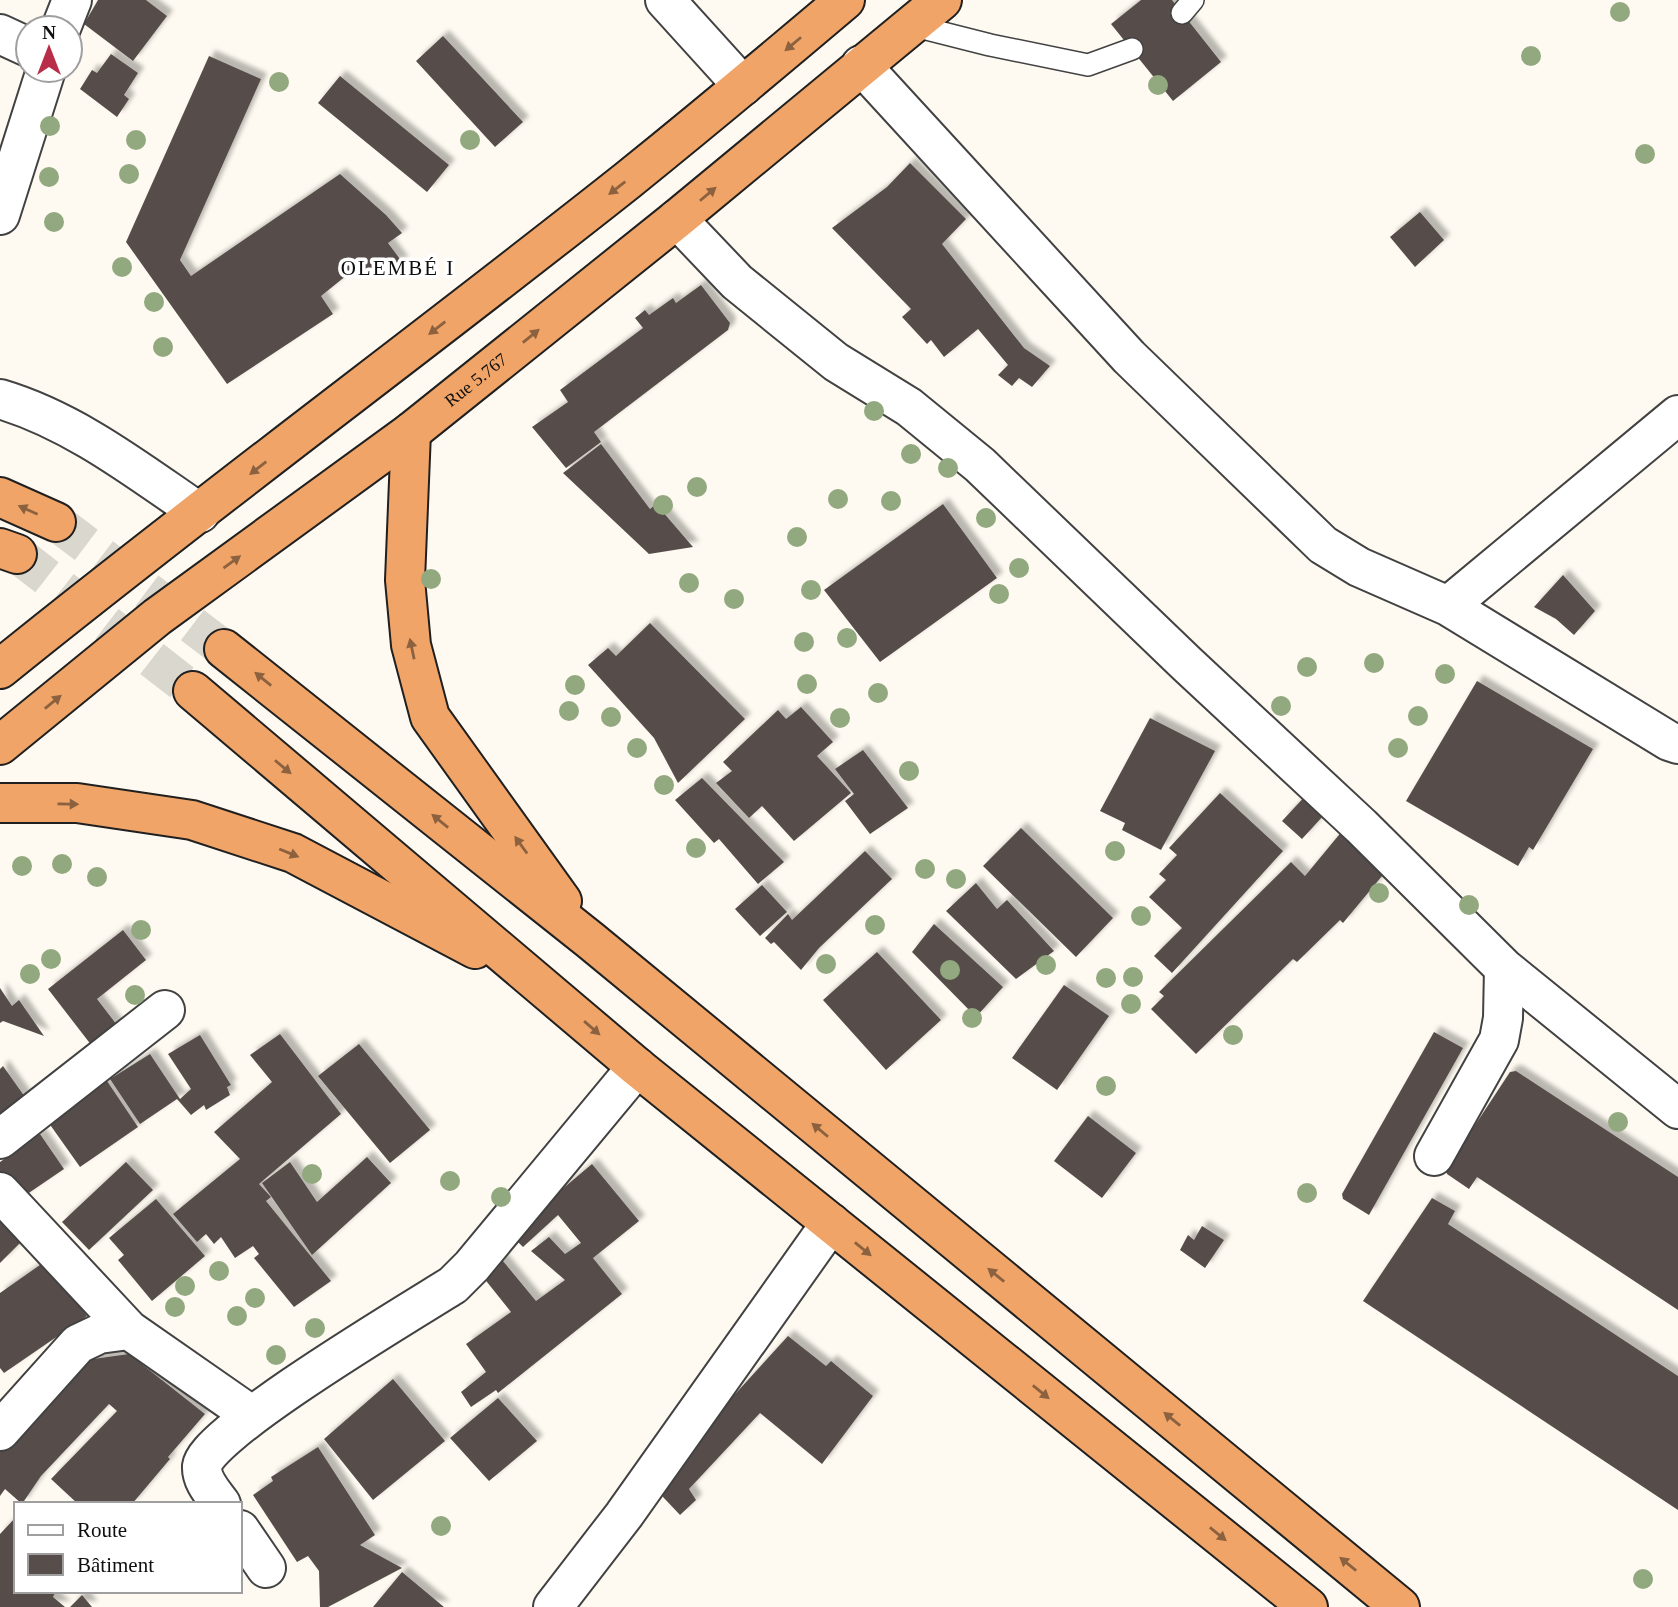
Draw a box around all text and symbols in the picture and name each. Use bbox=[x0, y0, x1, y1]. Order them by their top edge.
north arrow bbox=[14, 14, 84, 84]
text: N bbox=[42, 22, 56, 43]
one-way arrow bbox=[784, 36, 801, 51]
one-way arrow bbox=[608, 181, 626, 195]
one-way arrow bbox=[698, 186, 716, 201]
district label: OLEMBÉ I bbox=[341, 256, 455, 280]
one-way arrow bbox=[429, 321, 447, 336]
one-way arrow bbox=[521, 329, 539, 344]
street label: Rue 5.767 bbox=[441, 349, 511, 411]
one-way arrow bbox=[249, 460, 267, 475]
one-way arrow bbox=[18, 504, 38, 516]
one-way arrow bbox=[223, 555, 241, 569]
one-way arrow bbox=[407, 638, 418, 660]
one-way arrow bbox=[254, 672, 272, 687]
one-way arrow bbox=[44, 695, 61, 710]
one-way arrow bbox=[274, 759, 292, 774]
one-way arrow bbox=[57, 798, 79, 809]
one-way arrow bbox=[432, 814, 449, 829]
one-way arrow bbox=[515, 836, 529, 854]
one-way arrow bbox=[279, 847, 300, 858]
one-way arrow bbox=[583, 1020, 601, 1036]
one-way arrow bbox=[812, 1123, 830, 1138]
one-way arrow bbox=[855, 1241, 872, 1256]
one-way arrow bbox=[987, 1268, 1004, 1283]
one-way arrow bbox=[1031, 1384, 1049, 1399]
one-way arrow bbox=[1163, 1412, 1181, 1427]
legend bbox=[14, 1502, 242, 1593]
text: Route bbox=[77, 1518, 127, 1542]
one-way arrow bbox=[1210, 1526, 1227, 1541]
text: Bâtiment bbox=[77, 1553, 154, 1577]
one-way arrow bbox=[1339, 1556, 1357, 1571]

